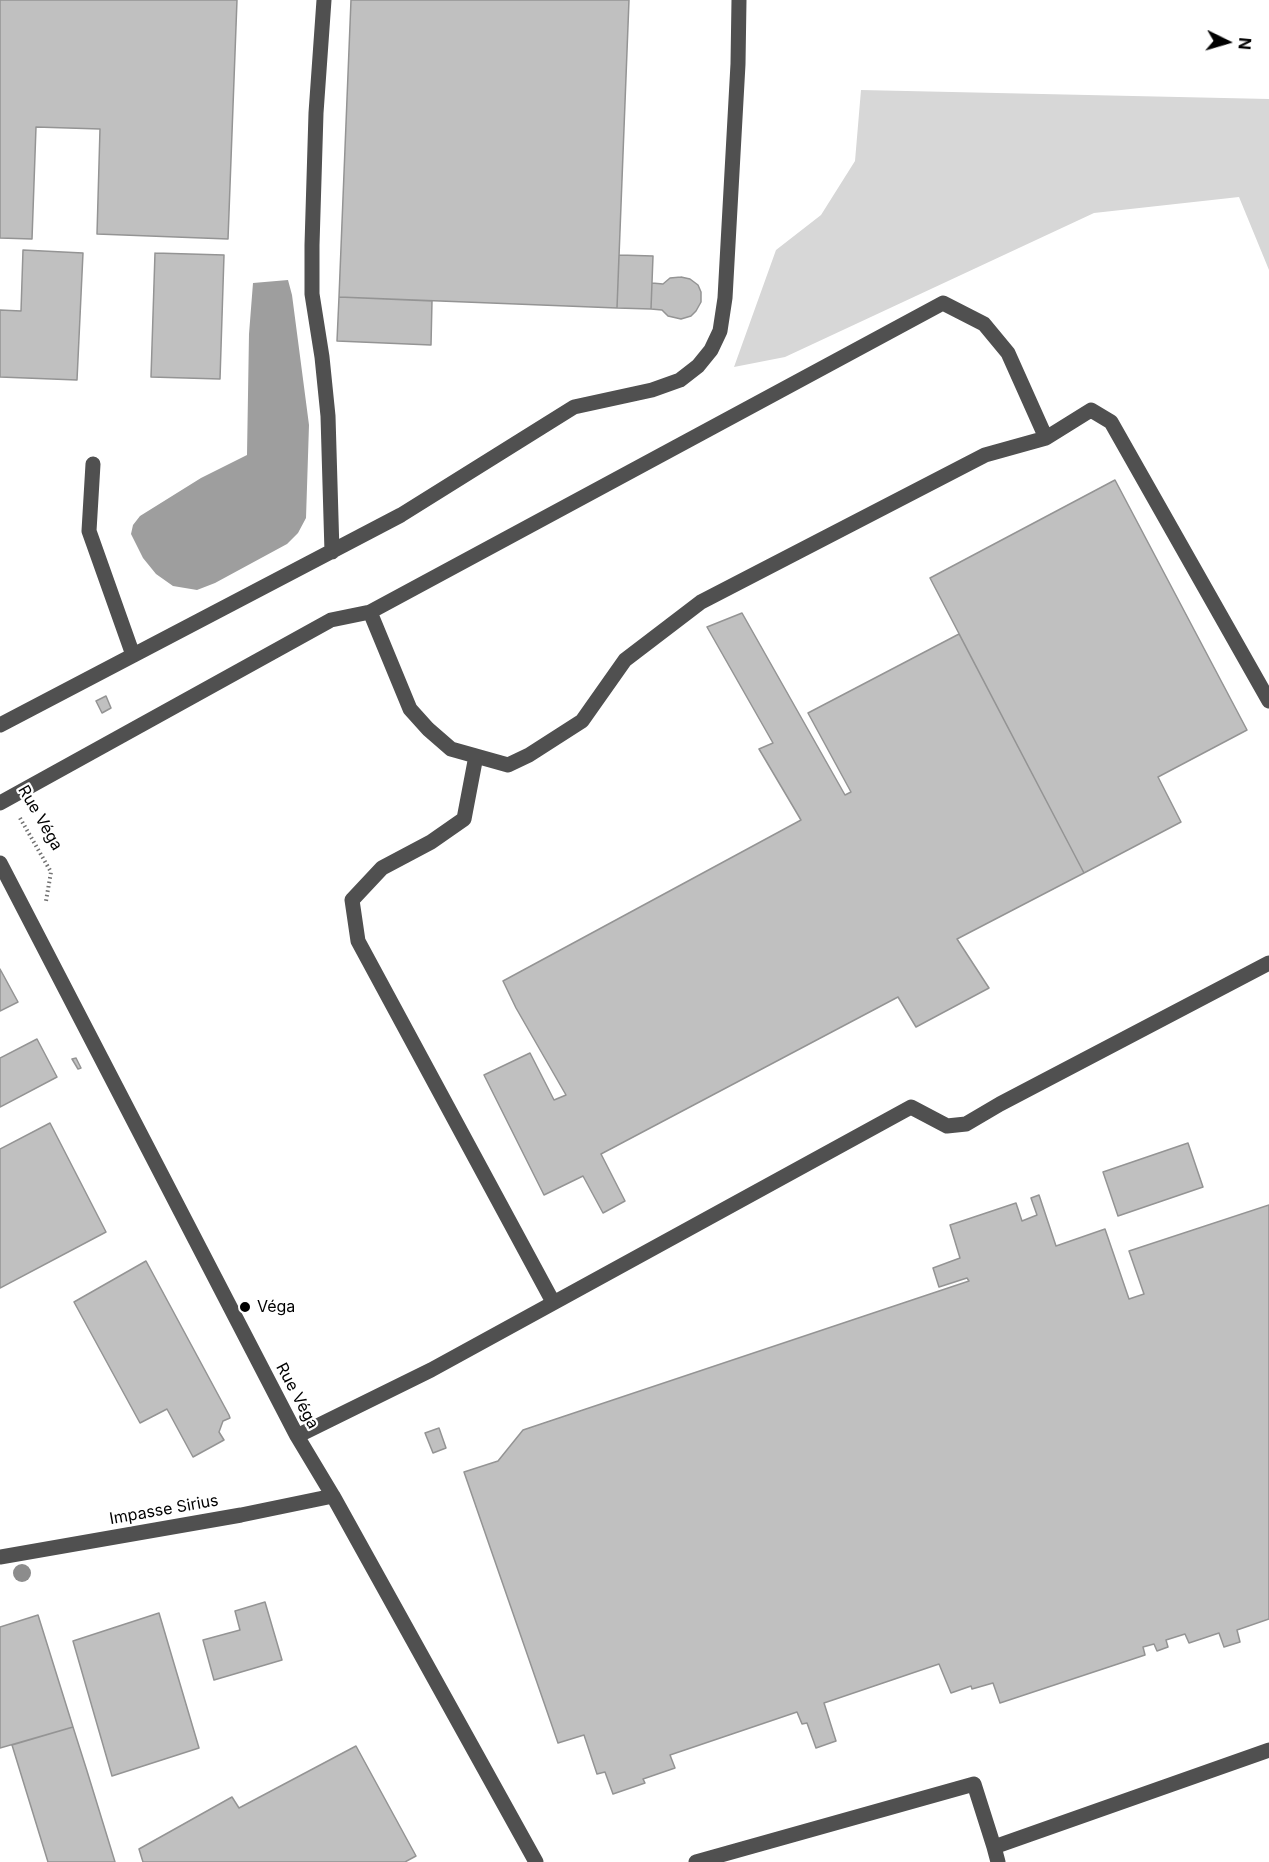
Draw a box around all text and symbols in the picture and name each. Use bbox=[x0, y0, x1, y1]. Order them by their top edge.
north arrow bbox=[1197, 12, 1257, 72]
text: N bbox=[1234, 37, 1255, 51]
street label: Rue Véga bbox=[14, 782, 66, 854]
place label: Véga bbox=[257, 1297, 295, 1317]
marker: Véga bbox=[238, 1300, 252, 1314]
street label: Rue Véga bbox=[272, 1360, 322, 1432]
street label: Impasse Sirius bbox=[108, 1491, 220, 1529]

